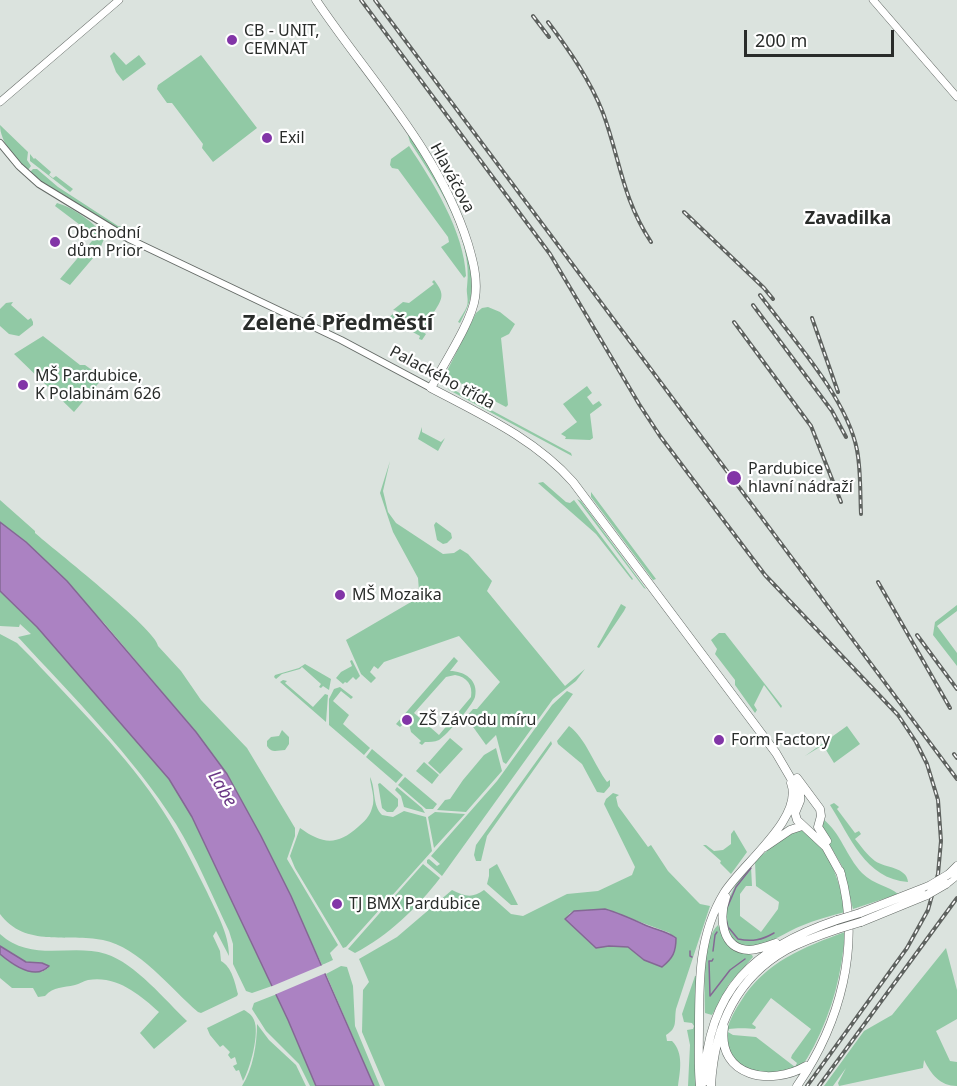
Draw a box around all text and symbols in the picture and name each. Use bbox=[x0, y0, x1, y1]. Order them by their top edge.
scale bar bbox=[747, 18, 897, 56]
place label: CB - UNIT, CEMNAT bbox=[244, 21, 319, 59]
text: 200 m bbox=[755, 28, 807, 52]
marker: CB - UNIT, CEMNAT bbox=[225, 33, 239, 47]
place label: Exil bbox=[279, 128, 305, 148]
marker: Exil bbox=[260, 131, 274, 145]
street label: Hlaváčova bbox=[426, 140, 478, 216]
district label: Zavadilka bbox=[805, 208, 891, 230]
place label: Obchodní dům Prior bbox=[67, 223, 143, 261]
marker: Obchodní dům Prior bbox=[48, 235, 62, 249]
district label: Zelené Předměstí bbox=[243, 311, 433, 337]
street label: Palackého třída bbox=[386, 342, 498, 414]
place label: MŠ Pardubice, K Polabinám 626 bbox=[35, 366, 161, 404]
marker: MŠ Pardubice, K Polabinám 626 bbox=[16, 378, 30, 392]
place label: Pardubice hlavní nádraží bbox=[748, 459, 853, 497]
marker: Pardubice hlavní nádraží bbox=[725, 469, 743, 487]
place label: MŠ Mozaika bbox=[352, 585, 442, 605]
marker: MŠ Mozaika bbox=[333, 588, 347, 602]
place label: ZŠ Závodu míru bbox=[419, 710, 537, 730]
marker: ZŠ Závodu míru bbox=[400, 713, 414, 727]
place label: Form Factory bbox=[731, 730, 830, 750]
marker: Form Factory bbox=[712, 733, 726, 747]
water label: Labe bbox=[203, 767, 241, 811]
place label: TJ BMX Pardubice bbox=[349, 894, 480, 914]
marker: TJ BMX Pardubice bbox=[330, 897, 344, 911]

